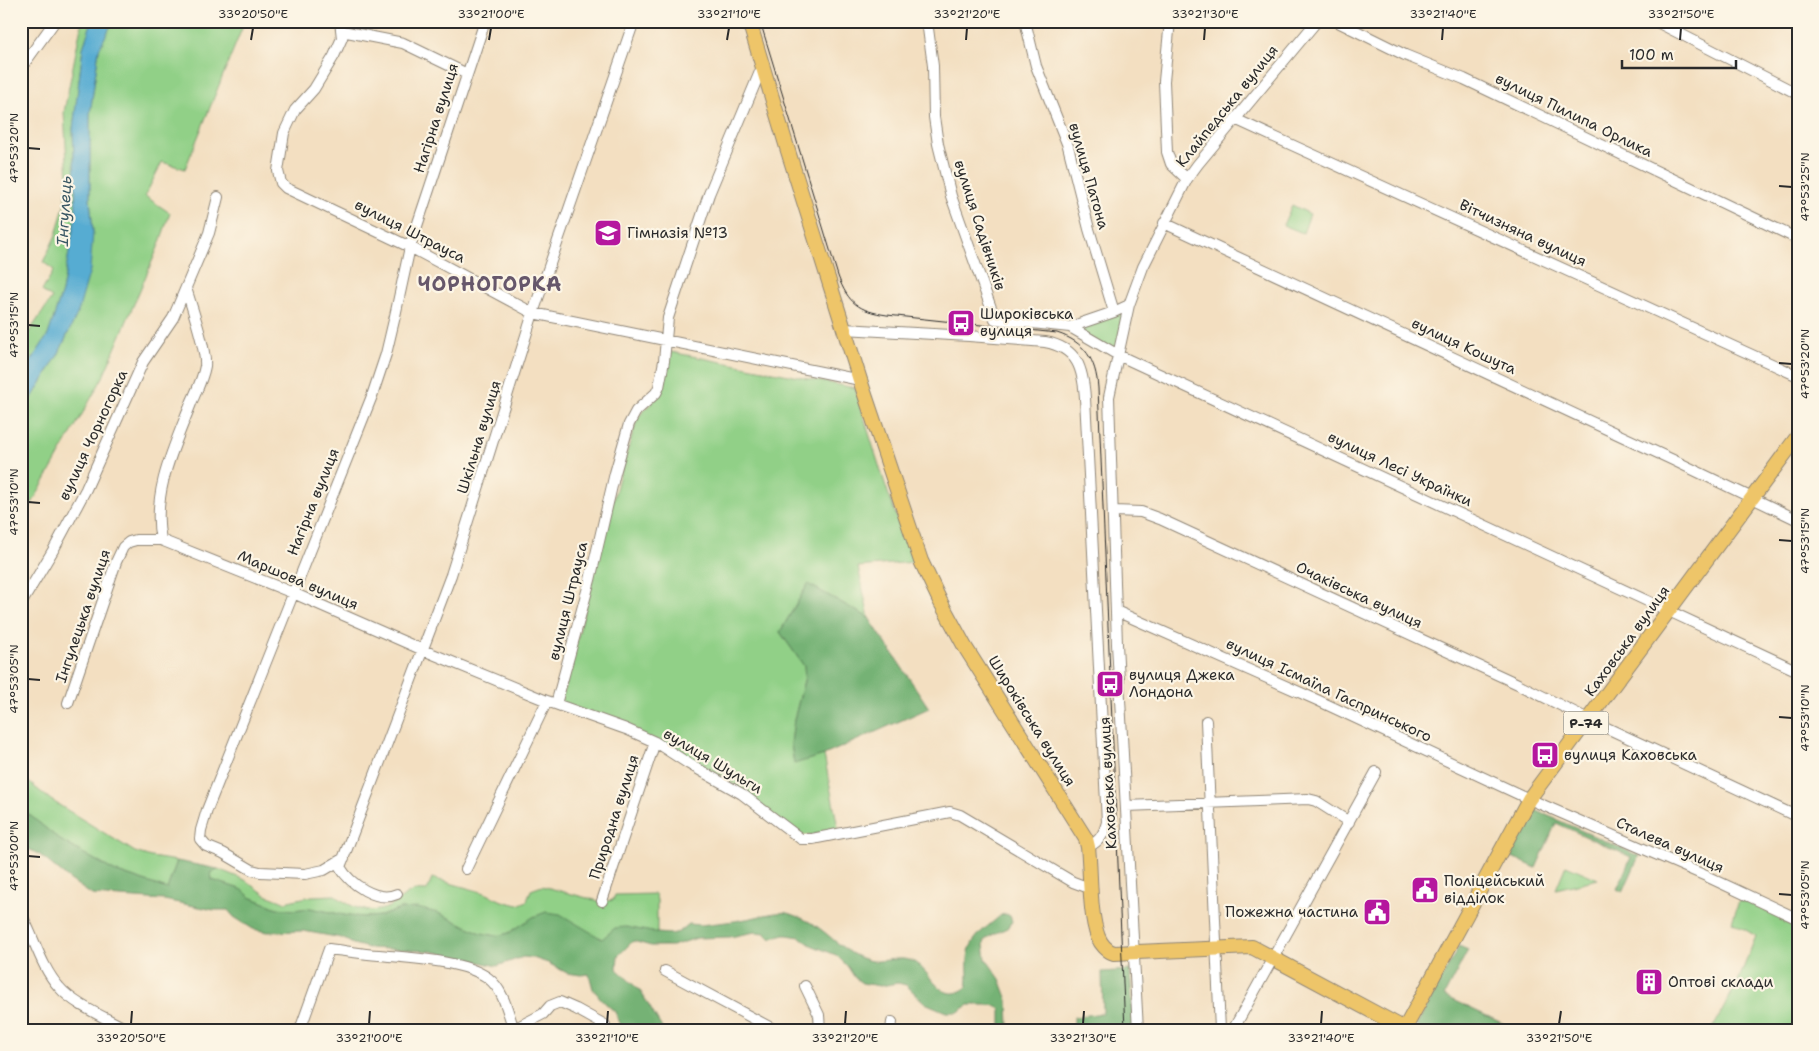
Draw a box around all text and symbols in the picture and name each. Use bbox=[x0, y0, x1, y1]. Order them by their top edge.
text: 33°20'50"E bbox=[218, 6, 288, 22]
text: 33°21'00"E bbox=[457, 6, 525, 22]
text: 33°21'10"E bbox=[697, 6, 761, 22]
text: 33°21'20"E bbox=[934, 6, 1000, 22]
text: 33°21'30"E bbox=[1172, 6, 1238, 22]
text: 33°21'40"E bbox=[1410, 6, 1476, 22]
text: 33°21'50"E bbox=[1648, 6, 1714, 22]
scale bar bbox=[1622, 38, 1735, 70]
street label: Клайпедська вулиця bbox=[1171, 41, 1283, 171]
text: 100 m bbox=[1629, 45, 1674, 65]
street label: Нагірна вулиця bbox=[409, 61, 463, 175]
street label: вулиця Пилипа Орлика bbox=[1492, 68, 1656, 162]
text: 47°53'20"N bbox=[6, 113, 22, 183]
street label: вулиця Патона bbox=[1064, 120, 1114, 232]
text: 47°53'25"N bbox=[1797, 152, 1813, 222]
street label: вулиця Садівників bbox=[949, 157, 1011, 293]
water label: Інгулець bbox=[52, 175, 76, 248]
street label: вулиця Штрауса bbox=[351, 194, 469, 268]
street label: Вітчизняна вулиця bbox=[1456, 195, 1590, 271]
school or university icon: Гімназія №13 bbox=[593, 218, 623, 248]
place label: Гімназія №13 bbox=[627, 223, 728, 243]
district label: ЧОРНОГОРКА bbox=[418, 271, 562, 297]
text: 47°53'15"N bbox=[6, 292, 22, 358]
place label: Широківська вулиця bbox=[980, 304, 1074, 341]
bus stop icon: Широківська вулиця bbox=[946, 308, 976, 338]
street label: вулиця Кошута bbox=[1408, 313, 1520, 379]
text: 47°53'20"N bbox=[1797, 329, 1813, 399]
street label: вулиця Чорногорка bbox=[54, 366, 132, 504]
street label: Шкільна вулиця bbox=[452, 378, 506, 496]
street label: вулиця Лесі Українки bbox=[1325, 427, 1476, 511]
street label: Нагірна вулиця bbox=[282, 445, 344, 559]
text: 47°53'10"N bbox=[6, 468, 22, 536]
text: 47°53'15"N bbox=[1797, 508, 1813, 574]
street label: вулиця Штрауса bbox=[544, 539, 593, 662]
street label: Маршова вулиця bbox=[235, 546, 361, 614]
street label: Інгулецька вулиця bbox=[51, 547, 115, 685]
street label: Очаківська вулиця bbox=[1293, 557, 1425, 633]
street label: Каховська вулиця bbox=[1580, 581, 1674, 701]
street label: вулиця Ісмаїла Гаспринського bbox=[1223, 633, 1435, 747]
text: 47°53'05"N bbox=[6, 644, 22, 714]
street label: Широківська вулиця bbox=[984, 652, 1080, 790]
place label: вулиця Джека Лондона bbox=[1129, 665, 1235, 702]
bus stop icon: вулиця Джека Лондона bbox=[1095, 669, 1125, 699]
text: 47°53'10"N bbox=[1797, 684, 1813, 752]
road number: Р-74 bbox=[1564, 711, 1608, 734]
street label: Каховська вулиця bbox=[1095, 716, 1121, 850]
street label: вулиця Шульги bbox=[660, 724, 766, 799]
bus stop icon: вулиця Каховська bbox=[1530, 740, 1560, 770]
place label: вулиця Каховська bbox=[1564, 745, 1697, 765]
street label: Природна вулиця bbox=[584, 752, 644, 882]
street label: Сталева вулиця bbox=[1613, 812, 1727, 878]
text: 47°53'00"N bbox=[6, 821, 22, 891]
text: 47°53'05"N bbox=[1797, 860, 1813, 930]
place label: Поліцейський відділок bbox=[1444, 871, 1545, 908]
public building icon: Поліцейський відділок bbox=[1410, 875, 1440, 905]
public building icon: Пожежна частина bbox=[1362, 897, 1392, 927]
place label: Пожежна частина bbox=[1225, 902, 1359, 922]
building icon: Оптові склади bbox=[1634, 967, 1664, 997]
place label: Оптові склади bbox=[1668, 972, 1773, 992]
text: 33°20'50"E bbox=[96, 1030, 166, 1046]
text: 33°21'00"E bbox=[335, 1030, 403, 1046]
text: 33°21'10"E bbox=[575, 1030, 639, 1046]
text: 33°21'20"E bbox=[812, 1030, 878, 1046]
text: 33°21'30"E bbox=[1050, 1030, 1116, 1046]
text: 33°21'40"E bbox=[1288, 1030, 1354, 1046]
text: 33°21'50"E bbox=[1526, 1030, 1592, 1046]

